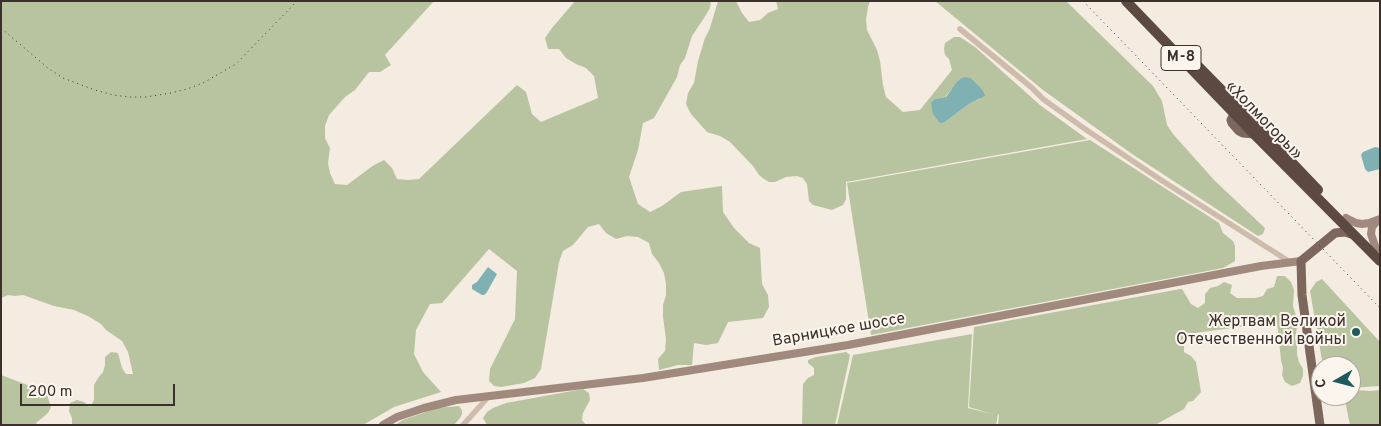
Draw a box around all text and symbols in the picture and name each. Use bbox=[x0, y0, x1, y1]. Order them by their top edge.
road number: М-8 bbox=[1161, 46, 1201, 70]
street label: «Холмогоры» bbox=[1221, 78, 1305, 164]
street label: Варницкое шоссе bbox=[771, 310, 907, 352]
place label: Жертвам Великой Отечественной войны bbox=[1176, 313, 1346, 351]
marker: Жертвам Великой Отечественной войны bbox=[1350, 326, 1362, 338]
north arrow bbox=[1311, 356, 1361, 406]
scale bar bbox=[22, 374, 178, 406]
text: С bbox=[1313, 377, 1331, 389]
text: 200 m bbox=[28, 383, 73, 402]

